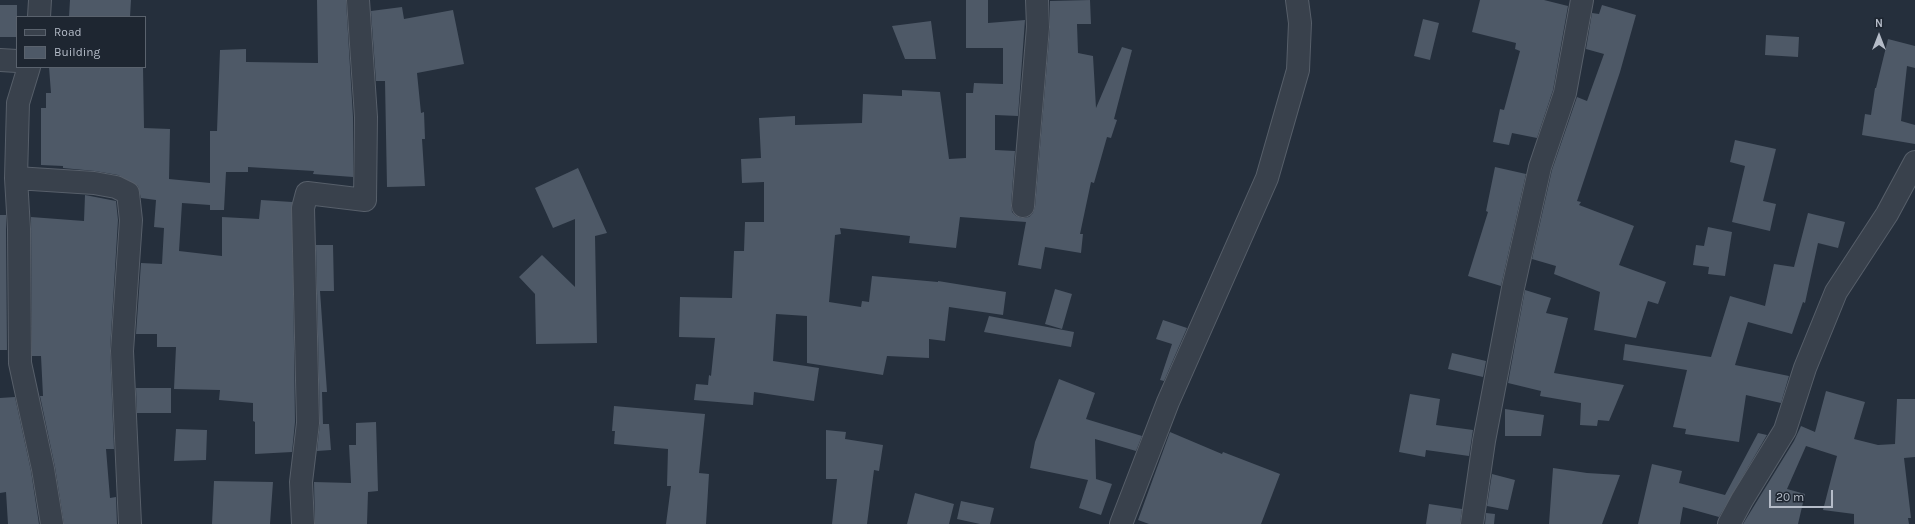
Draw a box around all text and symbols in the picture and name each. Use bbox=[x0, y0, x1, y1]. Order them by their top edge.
legend bbox=[16, 16, 146, 68]
north arrow bbox=[1859, 16, 1899, 56]
text: N bbox=[1875, 17, 1883, 30]
text: Road bbox=[54, 25, 82, 39]
text: Building bbox=[54, 45, 100, 59]
scale bar bbox=[1771, 482, 1835, 508]
text: 20 m bbox=[1776, 490, 1804, 504]

